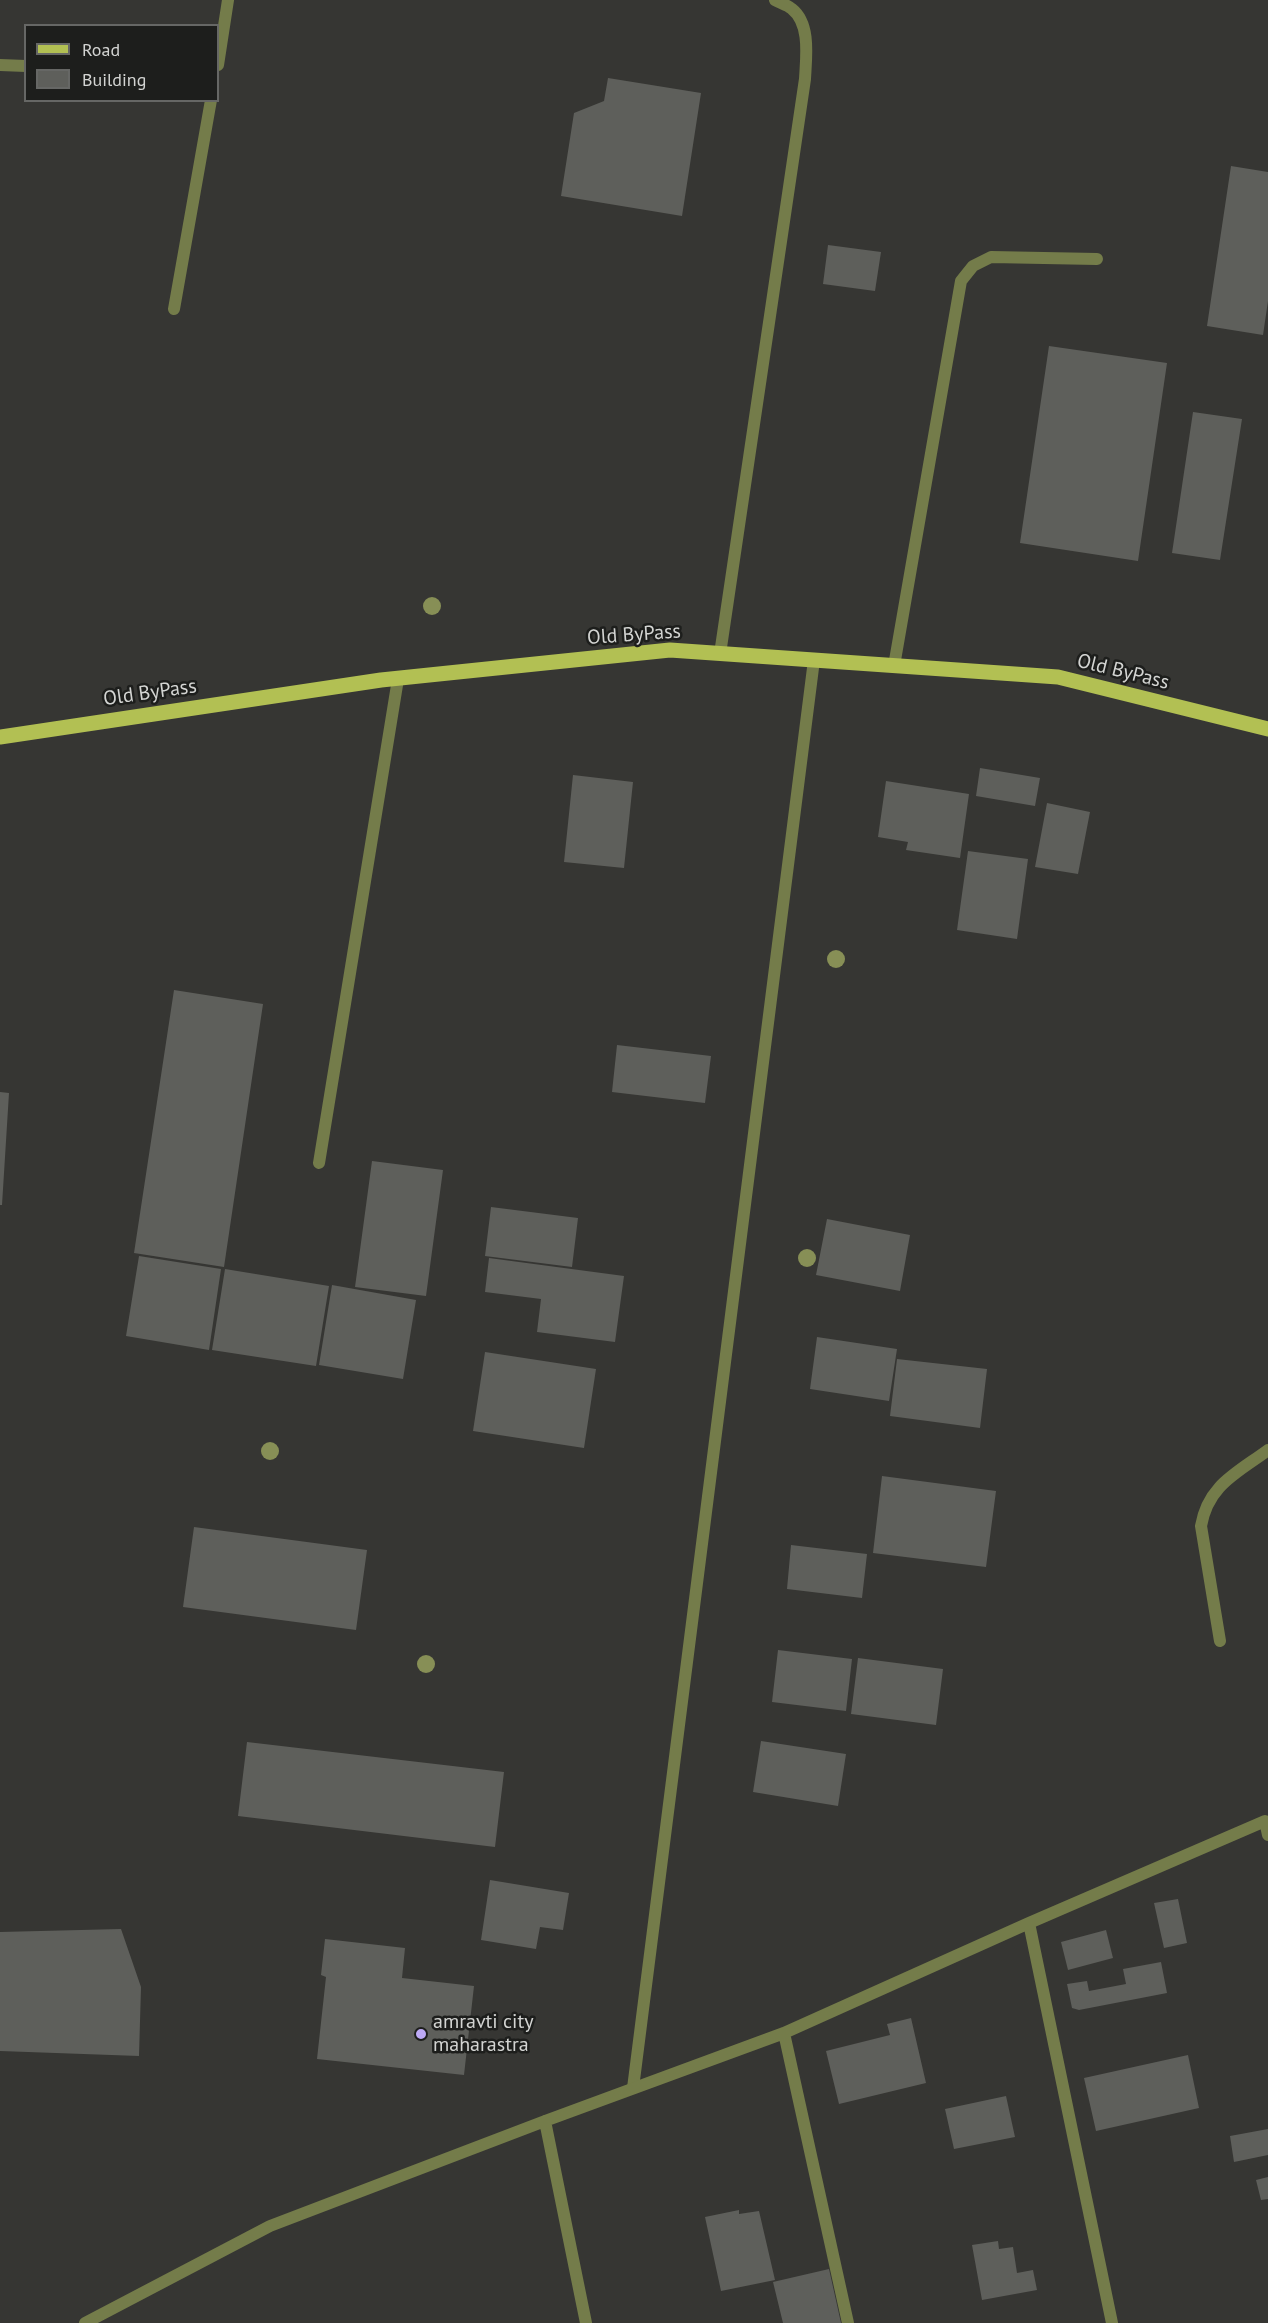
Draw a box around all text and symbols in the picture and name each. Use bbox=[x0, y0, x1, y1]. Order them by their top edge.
legend bbox=[24, 24, 219, 102]
text: Road bbox=[82, 38, 120, 61]
text: Building bbox=[82, 68, 146, 91]
street label: Old ByPass bbox=[586, 620, 682, 650]
street label: Old ByPass bbox=[1075, 649, 1171, 695]
street label: Old ByPass bbox=[102, 675, 198, 711]
place label: amravti city maharastra bbox=[433, 2010, 533, 2057]
marker: amravti city maharastra bbox=[414, 2027, 428, 2041]

